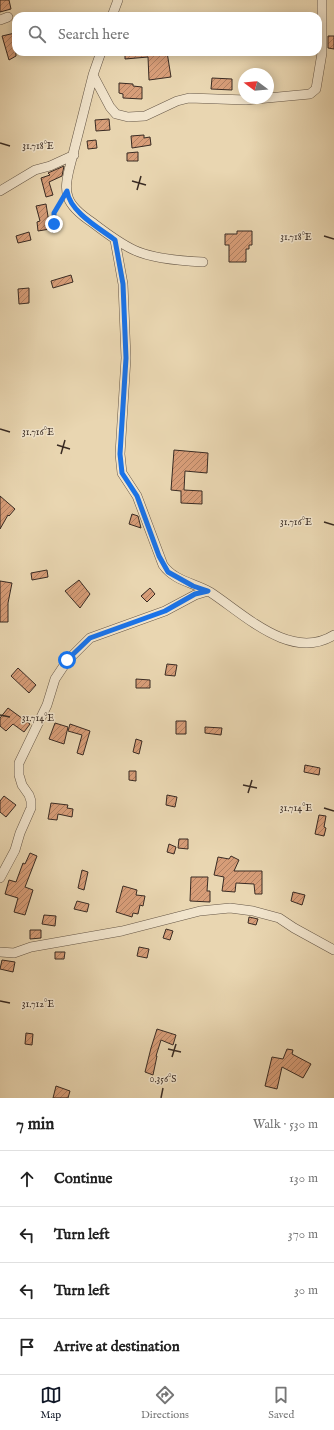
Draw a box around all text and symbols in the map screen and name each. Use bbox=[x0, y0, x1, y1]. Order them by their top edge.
search box bbox=[12, 12, 322, 56]
icon: search bbox=[26, 23, 48, 45]
text: Search here bbox=[58, 25, 129, 44]
north arrow bbox=[238, 68, 274, 104]
text: 31.718°E bbox=[22, 140, 54, 153]
route end bbox=[45, 215, 63, 233]
text: 31.718°E bbox=[280, 231, 312, 244]
text: 31.716°E bbox=[22, 426, 54, 439]
text: 31.716°E bbox=[280, 516, 312, 529]
route start bbox=[58, 651, 76, 669]
text: 31.714°E bbox=[22, 712, 54, 725]
text: 31.714°E bbox=[280, 802, 312, 815]
text: 31.712°E bbox=[22, 998, 54, 1011]
text: 0.356°S bbox=[150, 1073, 176, 1086]
text: 7 min bbox=[16, 1114, 54, 1135]
text: Walk · 530 m bbox=[253, 1116, 318, 1133]
icon: ahead bbox=[16, 1168, 38, 1190]
text: Continue bbox=[54, 1169, 112, 1188]
text: 130 m bbox=[289, 1170, 318, 1187]
icon: left bbox=[16, 1224, 38, 1246]
text: Turn left bbox=[54, 1225, 110, 1244]
text: 370 m bbox=[288, 1226, 318, 1243]
icon: left bbox=[16, 1280, 38, 1302]
text: Turn left bbox=[54, 1281, 110, 1300]
text: 30 m bbox=[294, 1282, 318, 1299]
icon: arrive bbox=[16, 1336, 38, 1358]
text: Arrive at destination bbox=[54, 1337, 180, 1356]
tab: Map bbox=[40, 1384, 62, 1422]
tab: Directions bbox=[141, 1384, 189, 1422]
tab: Saved bbox=[268, 1384, 294, 1422]

